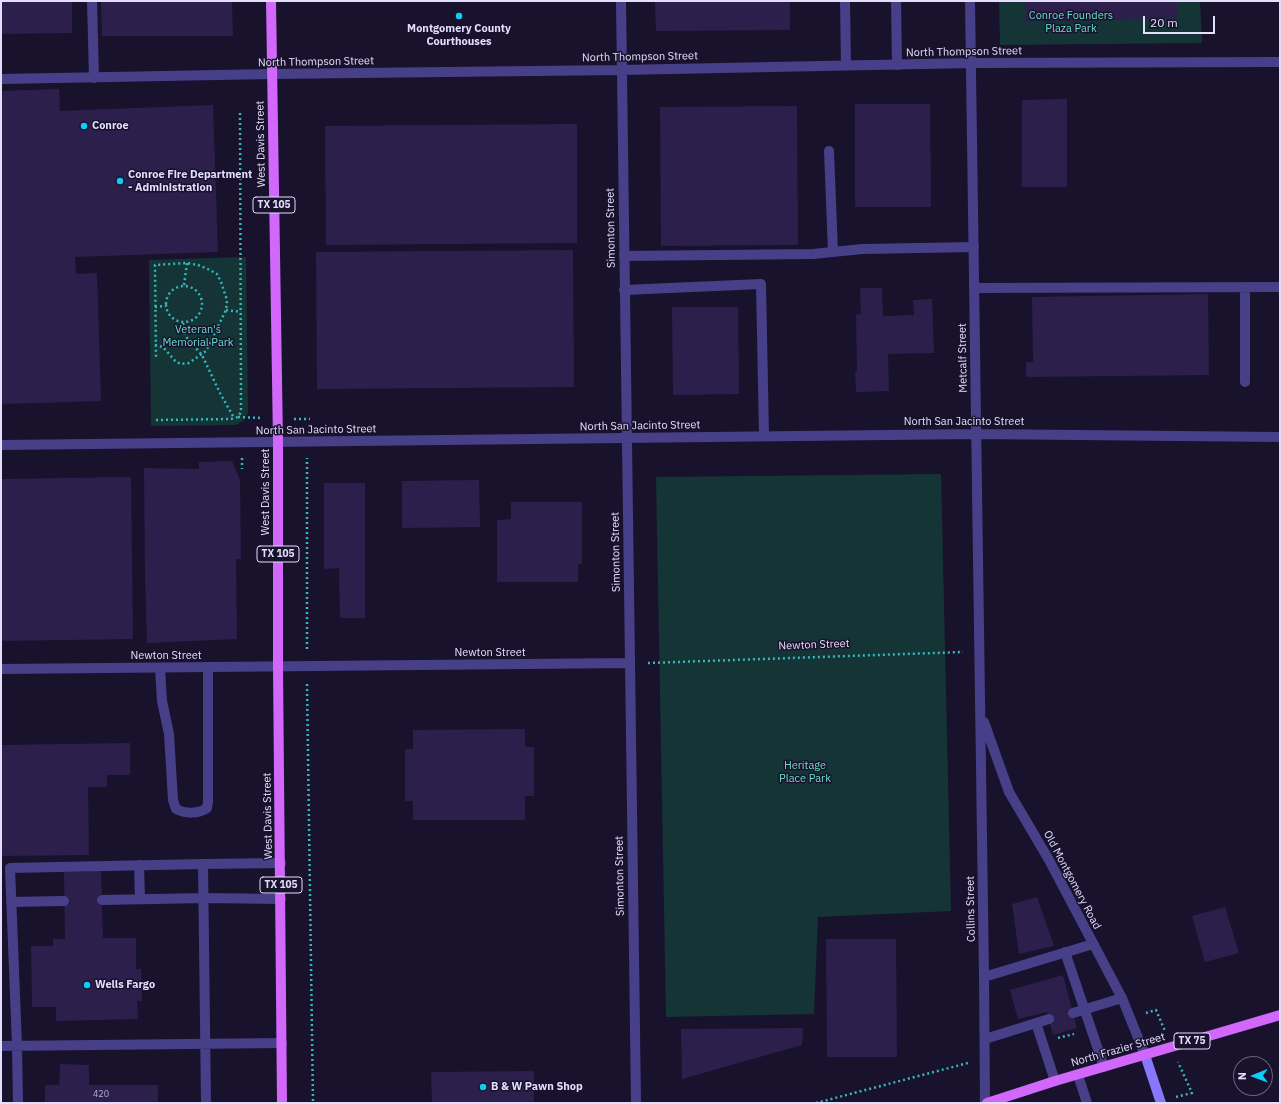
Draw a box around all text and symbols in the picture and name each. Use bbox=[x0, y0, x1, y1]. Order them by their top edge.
scale bar bbox=[1145, 8, 1217, 34]
park label: Conroe Founders Plaza Park bbox=[1029, 9, 1113, 35]
marker: Montgomery County Courthouses bbox=[454, 11, 464, 21]
text: 20 m bbox=[1150, 15, 1178, 30]
place label: Montgomery County Courthouses bbox=[407, 22, 511, 48]
street label: North Thompson Street bbox=[906, 44, 1022, 60]
street label: North Thompson Street bbox=[582, 49, 698, 65]
street label: North Thompson Street bbox=[258, 54, 374, 70]
street label: West Davis Street bbox=[254, 100, 268, 188]
place label: Conroe bbox=[92, 119, 129, 133]
marker: Conroe bbox=[79, 121, 89, 131]
place label: Conroe Fire Department - Administration bbox=[128, 168, 252, 194]
marker: Conroe Fire Department - Administration bbox=[115, 176, 125, 186]
street label: Simonton Street bbox=[604, 188, 618, 268]
road number: TX 105 bbox=[253, 197, 295, 213]
park label: Veteran's Memorial Park bbox=[162, 323, 234, 349]
street label: Metcalf Street bbox=[956, 323, 970, 393]
street label: North San Jacinto Street bbox=[904, 415, 1024, 429]
street label: North San Jacinto Street bbox=[580, 418, 700, 434]
street label: North San Jacinto Street bbox=[256, 422, 376, 438]
street label: West Davis Street bbox=[259, 449, 273, 535]
street label: Simonton Street bbox=[609, 512, 623, 592]
road number: TX 105 bbox=[257, 546, 299, 562]
street label: Newton Street bbox=[778, 637, 850, 653]
street label: Newton Street bbox=[454, 646, 526, 660]
street label: Newton Street bbox=[130, 649, 202, 663]
park label: Heritage Place Park bbox=[779, 759, 831, 785]
street label: West Davis Street bbox=[261, 772, 275, 860]
street label: Old Montgomery Road bbox=[1040, 828, 1104, 932]
street label: Simonton Street bbox=[613, 836, 627, 916]
street label: Collins Street bbox=[964, 876, 978, 942]
road number: TX 105 bbox=[260, 877, 302, 893]
place label: Wells Fargo bbox=[95, 978, 155, 992]
marker: Wells Fargo bbox=[82, 980, 92, 990]
street label: North Frazier Street bbox=[1069, 1030, 1167, 1070]
road number: TX 75 bbox=[1174, 1033, 1210, 1049]
north arrow bbox=[1233, 1056, 1273, 1096]
text: N bbox=[1235, 1072, 1249, 1080]
place label: B & W Pawn Shop bbox=[491, 1080, 583, 1094]
marker: B & W Pawn Shop bbox=[478, 1082, 488, 1092]
house number: 420 bbox=[93, 1089, 109, 1099]

